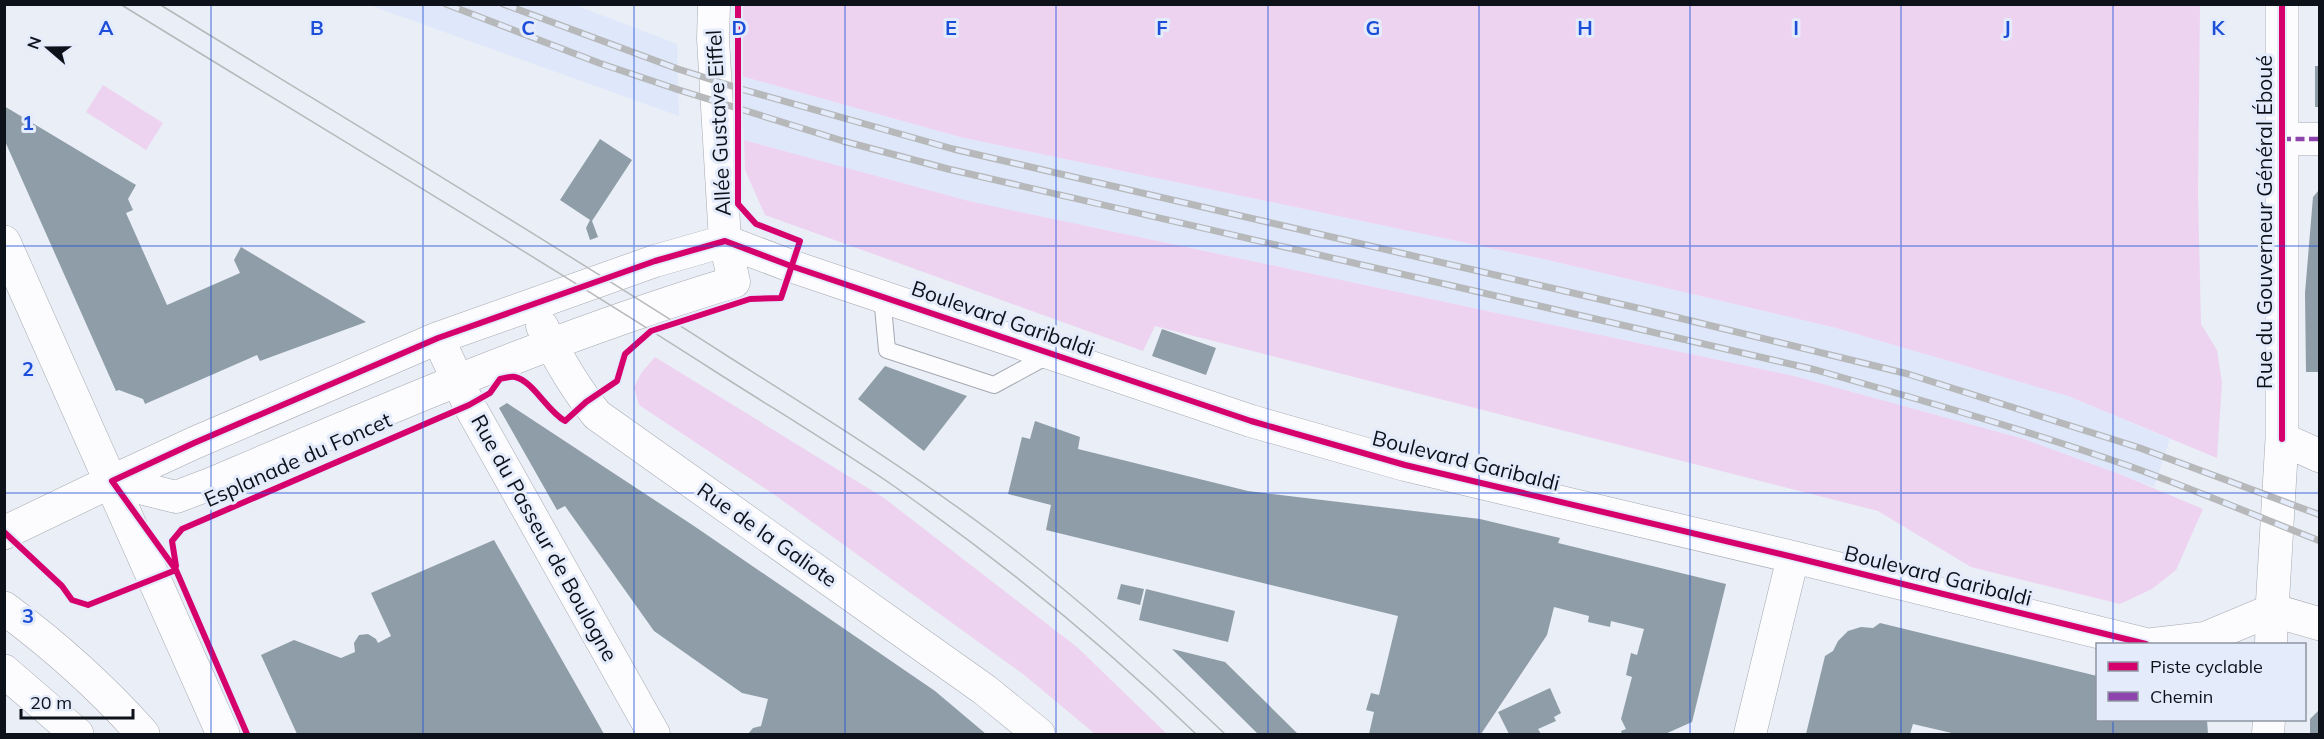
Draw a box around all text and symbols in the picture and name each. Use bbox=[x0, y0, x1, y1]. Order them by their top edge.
text: A bbox=[99, 15, 114, 40]
text: B bbox=[310, 15, 324, 40]
text: C bbox=[521, 15, 535, 40]
text: D bbox=[731, 15, 747, 40]
text: E bbox=[945, 15, 957, 40]
text: F bbox=[1156, 15, 1168, 40]
text: G bbox=[1366, 15, 1380, 40]
text: H bbox=[1577, 15, 1593, 40]
text: I bbox=[1793, 15, 1799, 40]
text: J bbox=[2003, 15, 2011, 40]
text: K bbox=[2211, 15, 2225, 40]
north arrow bbox=[18, 18, 78, 78]
street label: Allée Gustave Eiffel bbox=[700, 29, 736, 217]
text: N bbox=[22, 34, 45, 52]
street label: Rue du Gouverneur Général Éboué bbox=[2251, 55, 2277, 389]
text: 1 bbox=[22, 110, 34, 135]
street label: Boulevard Garibaldi bbox=[908, 274, 1098, 362]
text: 2 bbox=[22, 356, 34, 381]
street label: Esplanade du Foncet bbox=[200, 406, 395, 512]
street label: Rue du Passeur de Boulogne bbox=[466, 410, 624, 666]
street label: Boulevard Garibaldi bbox=[1370, 424, 1563, 496]
street label: Rue de la Galiote bbox=[693, 476, 842, 592]
street label: Boulevard Garibaldi bbox=[1842, 539, 2035, 611]
text: 3 bbox=[22, 603, 34, 628]
legend bbox=[2096, 643, 2306, 721]
text: Piste cyclable bbox=[2150, 655, 2263, 678]
scale bar bbox=[21, 682, 134, 720]
text: Chemin bbox=[2150, 685, 2213, 708]
text: 20 m bbox=[30, 691, 72, 714]

